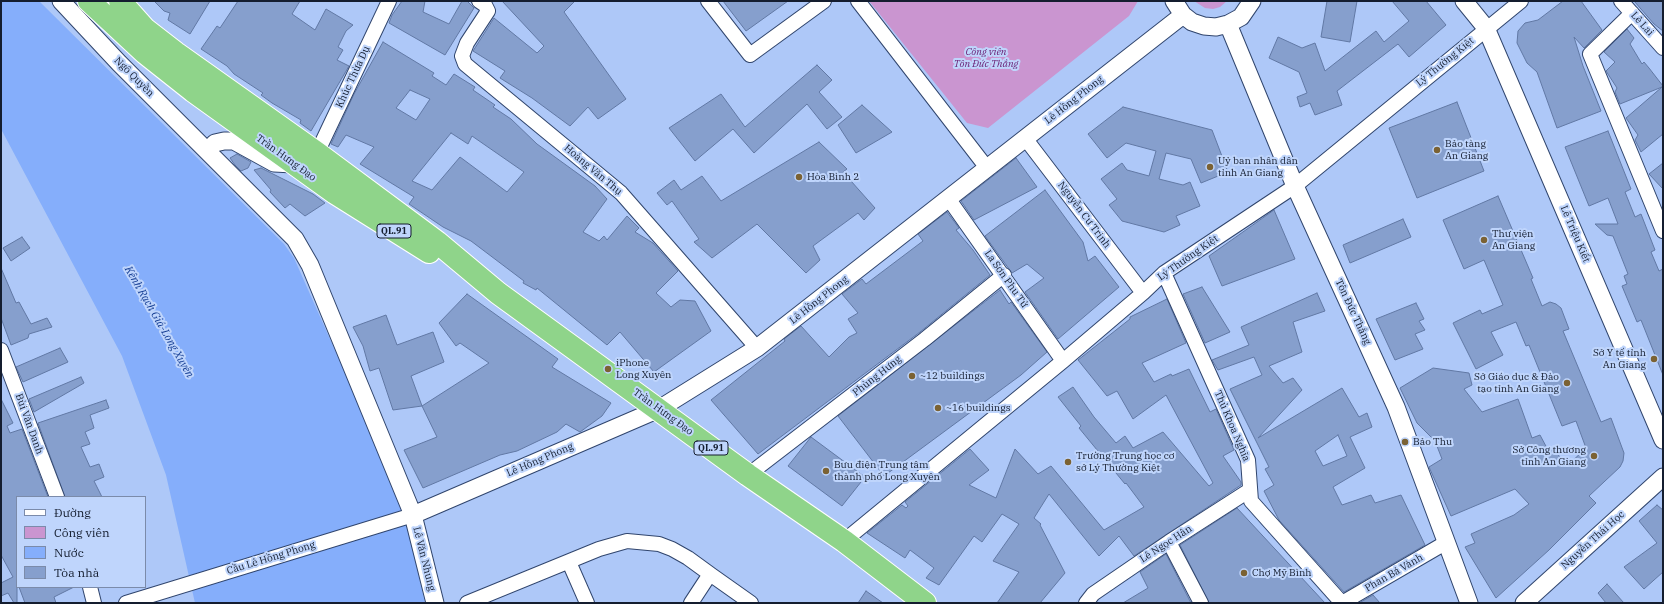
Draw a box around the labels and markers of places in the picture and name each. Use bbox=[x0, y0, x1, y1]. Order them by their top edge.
place label: Bảo tàng An Giang bbox=[1445, 138, 1488, 162]
marker: Bảo tàng An Giang bbox=[1432, 145, 1442, 155]
place label: Uỷ ban nhân dân tỉnh An Giang bbox=[1218, 155, 1298, 178]
marker: Uỷ ban nhân dân tỉnh An Giang bbox=[1205, 162, 1215, 172]
place label: Hòa Bình 2 bbox=[807, 171, 859, 183]
marker: Hòa Bình 2 bbox=[794, 172, 804, 182]
place label: Thư viện An Giang bbox=[1492, 228, 1535, 252]
marker: Thư viện An Giang bbox=[1479, 235, 1489, 245]
place label: Sở Y tế tỉnh An Giang bbox=[1593, 347, 1646, 370]
marker: Sở Y tế tỉnh An Giang bbox=[1649, 354, 1659, 364]
place label: iPhone Long Xuyên bbox=[616, 357, 671, 380]
marker: iPhone Long Xuyên bbox=[603, 364, 613, 374]
place label: ~12 buildings bbox=[920, 370, 985, 382]
marker: ~12 buildings bbox=[907, 371, 917, 381]
place label: Sở Giáo dục & Đào tạo tỉnh An Giang bbox=[1474, 371, 1559, 394]
marker: Sở Giáo dục & Đào tạo tỉnh An Giang bbox=[1562, 378, 1572, 388]
place label: ~16 buildings bbox=[946, 402, 1011, 414]
marker: ~16 buildings bbox=[933, 403, 943, 413]
place label: Bảo Thu bbox=[1413, 436, 1452, 448]
marker: Bảo Thu bbox=[1400, 437, 1410, 447]
place label: Sở Công thương tỉnh An Giang bbox=[1513, 444, 1586, 468]
place label: Trường Trung học cơ sở Lý Thường Kiệt bbox=[1076, 450, 1174, 474]
marker: Sở Công thương tỉnh An Giang bbox=[1589, 451, 1599, 461]
marker: Trường Trung học cơ sở Lý Thường Kiệt bbox=[1063, 457, 1073, 467]
place label: Bưu điện Trung tâm thành phố Long Xuyên bbox=[834, 459, 940, 482]
marker: Bưu điện Trung tâm thành phố Long Xuyên bbox=[821, 466, 831, 476]
place label: Chợ Mỹ Bình bbox=[1252, 567, 1312, 579]
marker: Chợ Mỹ Bình bbox=[1239, 568, 1249, 578]

